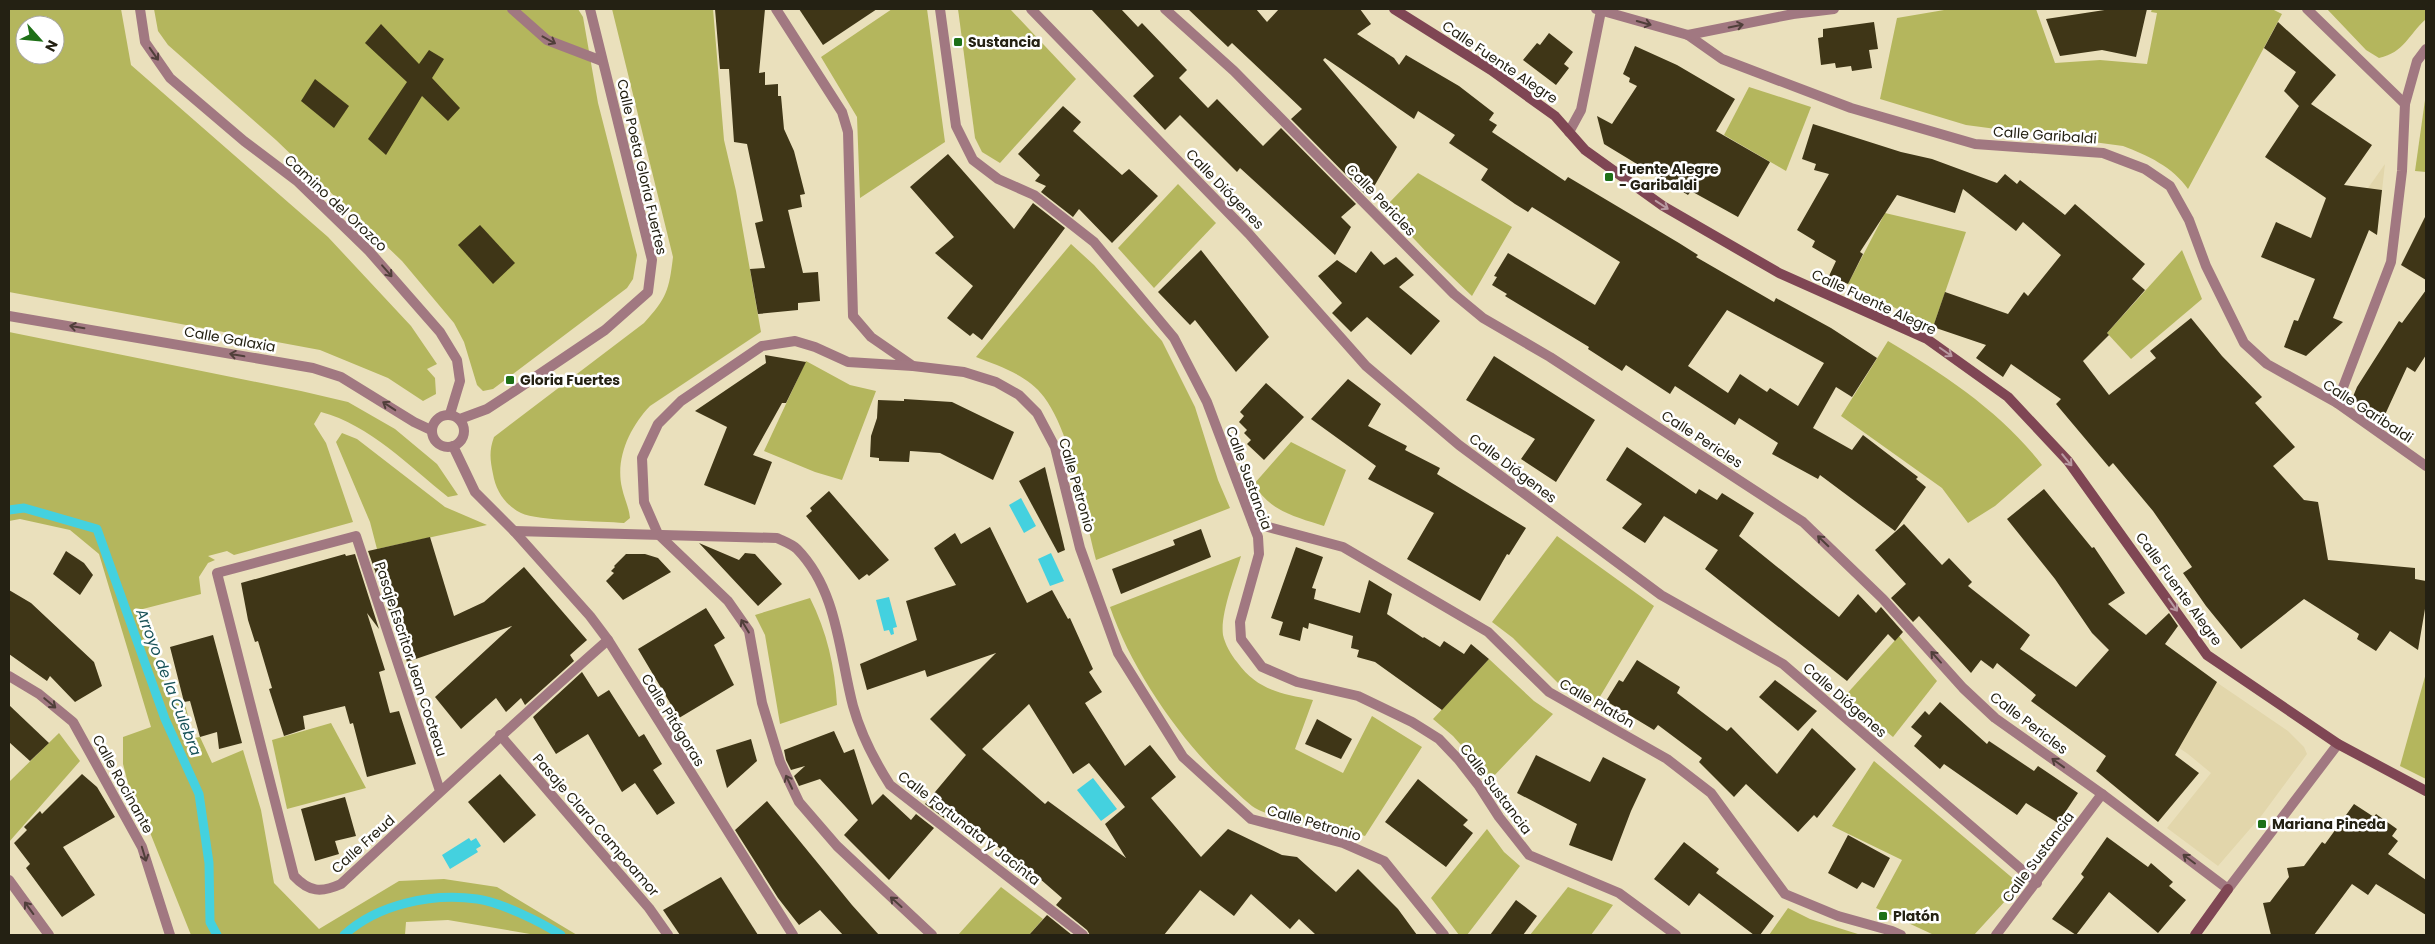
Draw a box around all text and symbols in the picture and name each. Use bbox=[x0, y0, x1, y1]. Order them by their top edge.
north arrow bbox=[15, 15, 65, 65]
street label: Calle Fuente Alegre bbox=[1438, 16, 1562, 108]
one-way arrow bbox=[1636, 19, 1652, 29]
one-way arrow bbox=[1727, 20, 1743, 30]
place label: Sustancia bbox=[968, 32, 1041, 52]
one-way arrow bbox=[542, 35, 556, 45]
marker: Sustancia bbox=[952, 36, 964, 48]
text: N bbox=[40, 37, 63, 55]
one-way arrow bbox=[149, 47, 159, 61]
street label: Calle Poeta Gloria Fuertes bbox=[612, 77, 672, 257]
street label: Calle Garibaldi bbox=[1992, 121, 2098, 149]
street label: Calle Diógenes bbox=[1181, 144, 1269, 234]
street label: Camino del Orozco bbox=[280, 150, 392, 256]
place label: Fuente Alegre - Garibaldi bbox=[1619, 159, 1719, 195]
street label: Calle Pericles bbox=[1342, 160, 1420, 240]
marker: Fuente Alegre - Garibaldi bbox=[1603, 171, 1615, 183]
one-way arrow bbox=[1655, 200, 1669, 210]
street label: Calle Fuente Alegre bbox=[1808, 264, 1940, 340]
one-way arrow bbox=[381, 265, 393, 278]
one-way arrow bbox=[69, 321, 85, 331]
street label: Calle Galaxia bbox=[183, 321, 277, 357]
one-way arrow bbox=[1938, 347, 1952, 358]
one-way arrow bbox=[230, 349, 246, 359]
place label: Gloria Fuertes bbox=[520, 370, 620, 390]
marker: Gloria Fuertes bbox=[504, 374, 516, 386]
street label: Calle Garibaldi bbox=[2319, 374, 2417, 448]
one-way arrow bbox=[382, 400, 396, 411]
street label: Calle Pericles bbox=[1658, 405, 1746, 473]
street label: Calle Sustancia bbox=[1221, 423, 1277, 533]
street label: Calle Diógenes bbox=[1465, 428, 1561, 508]
street label: Calle Petronio bbox=[1054, 436, 1100, 534]
one-way arrow bbox=[2061, 453, 2072, 466]
street label: Calle Fuente Alegre bbox=[2131, 528, 2227, 650]
one-way arrow bbox=[1816, 535, 1829, 547]
street label: Pasaje Escritor Jean Cocteau bbox=[370, 559, 452, 759]
one-way arrow bbox=[2168, 597, 2178, 611]
water label: Arroyo de la Culebra bbox=[131, 605, 207, 758]
one-way arrow bbox=[739, 620, 749, 634]
one-way arrow bbox=[1930, 651, 1941, 664]
street label: Calle Diógenes bbox=[1799, 658, 1891, 742]
street label: Calle Pitágoras bbox=[636, 670, 710, 770]
street label: Calle Platón bbox=[1556, 673, 1638, 733]
street label: Calle Pericles bbox=[1986, 687, 2072, 759]
one-way arrow bbox=[43, 697, 56, 708]
street label: Calle Rocinante bbox=[88, 731, 159, 837]
street label: Calle Sustancia bbox=[1455, 739, 1537, 839]
street label: Pasaje Clara Campoamor bbox=[528, 749, 664, 901]
one-way arrow bbox=[2051, 758, 2065, 768]
street label: Calle Fortunata y Jacinta bbox=[894, 766, 1044, 890]
one-way arrow bbox=[784, 775, 793, 790]
street label: Calle Petronio bbox=[1265, 800, 1363, 846]
street label: Calle Sustancia bbox=[1997, 807, 2079, 907]
street label: Calle Freud bbox=[327, 810, 399, 878]
place label: Mariana Pineda bbox=[2272, 814, 2386, 834]
marker: Mariana Pineda bbox=[2256, 818, 2268, 830]
one-way arrow bbox=[140, 845, 150, 861]
one-way arrow bbox=[2183, 854, 2196, 865]
one-way arrow bbox=[890, 896, 903, 908]
one-way arrow bbox=[24, 901, 34, 915]
place label: Platón bbox=[1893, 906, 1939, 926]
marker: Platón bbox=[1877, 910, 1889, 922]

